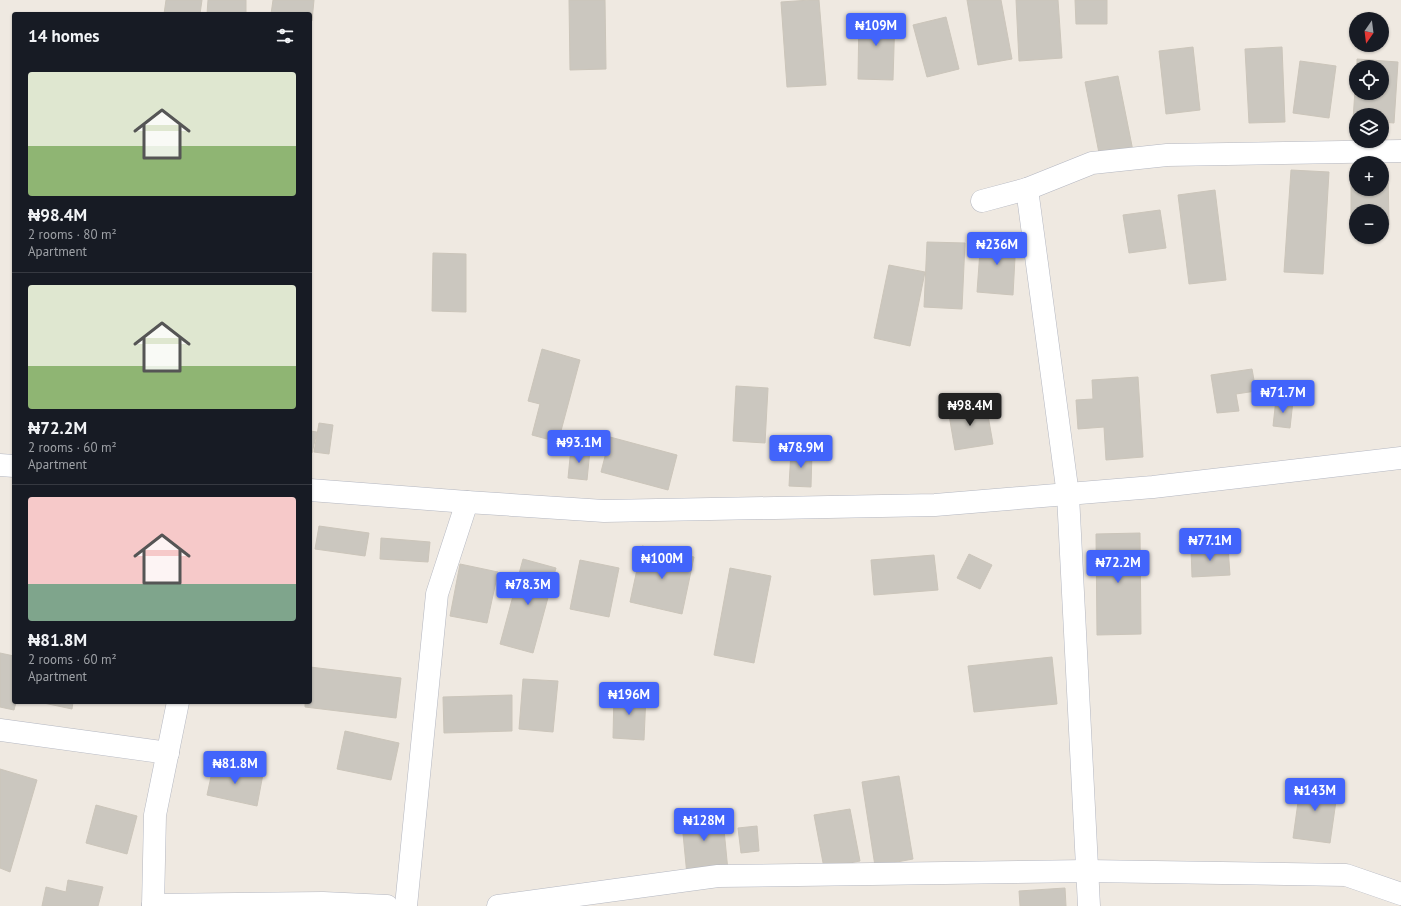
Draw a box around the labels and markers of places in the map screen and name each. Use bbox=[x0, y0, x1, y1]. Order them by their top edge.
pin: ₦109M bbox=[848, 13, 904, 47]
pin: ₦236M bbox=[969, 232, 1025, 266]
pin: ₦71.7M bbox=[1250, 380, 1316, 414]
pin: ₦98.4M bbox=[937, 393, 1003, 427]
pin: ₦93.1M bbox=[546, 430, 612, 464]
pin: ₦78.9M bbox=[768, 435, 834, 469]
pin: ₦77.1M bbox=[1177, 528, 1243, 562]
pin: ₦100M bbox=[634, 546, 690, 580]
pin: ₦72.2M bbox=[1085, 550, 1151, 584]
pin: ₦78.3M bbox=[495, 572, 561, 606]
pin: ₦196M bbox=[601, 682, 657, 716]
pin: ₦81.8M bbox=[202, 751, 268, 785]
pin: ₦143M bbox=[1287, 778, 1343, 812]
pin: ₦128M bbox=[676, 808, 732, 842]

